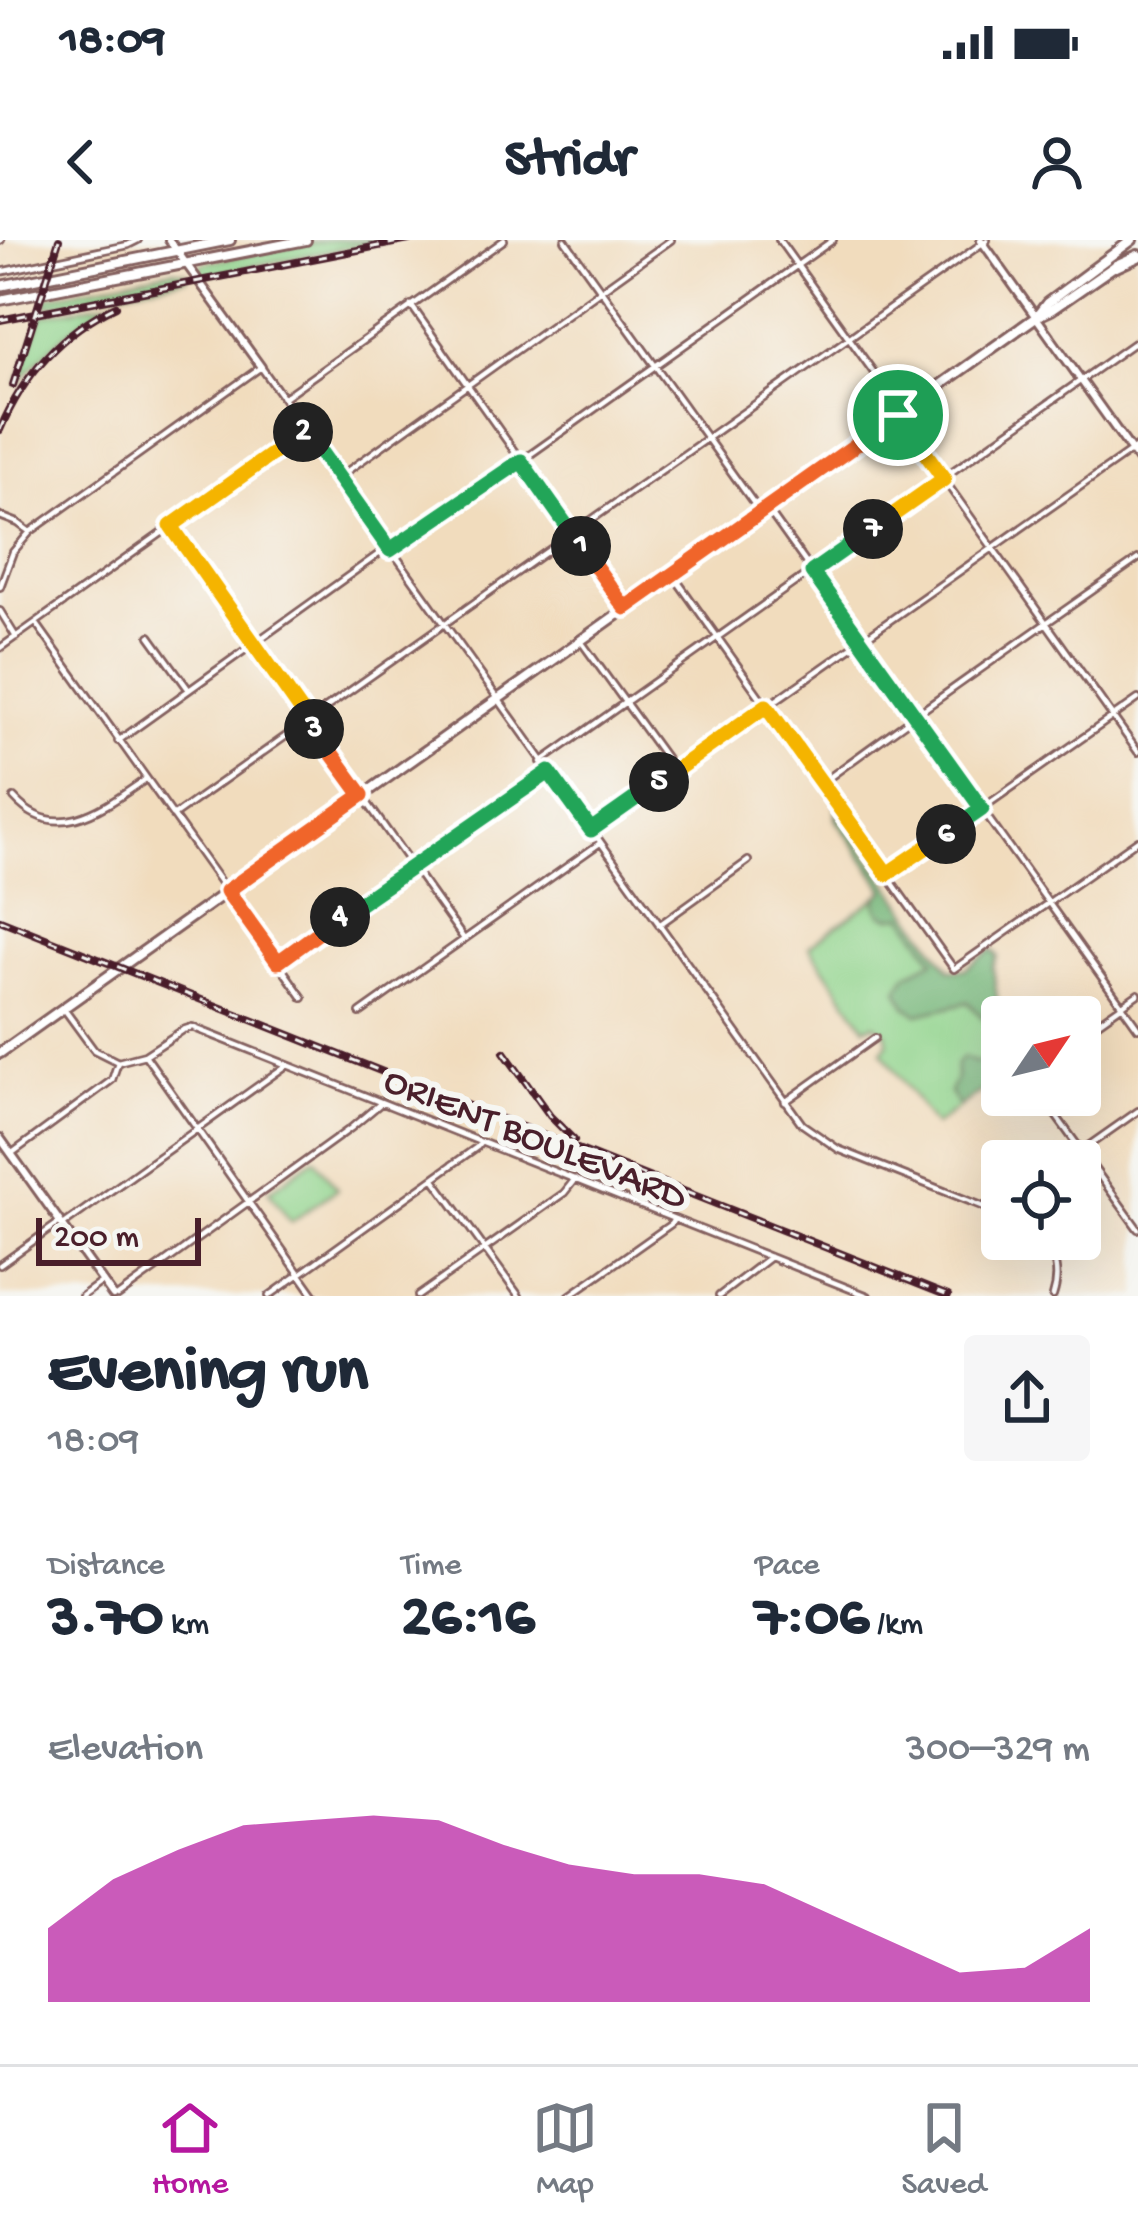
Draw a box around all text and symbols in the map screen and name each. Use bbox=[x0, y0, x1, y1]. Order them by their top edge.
text: 18:09 bbox=[60, 16, 165, 69]
icon: back bbox=[48, 129, 114, 195]
icon: person bbox=[1024, 129, 1090, 195]
text: Stridr bbox=[505, 130, 633, 194]
pin bbox=[847, 364, 949, 466]
icon: arrive bbox=[865, 382, 931, 448]
pin: 2 bbox=[273, 402, 333, 462]
text: 2 bbox=[295, 413, 311, 451]
pin: 7 bbox=[843, 499, 903, 559]
text: 7 bbox=[864, 510, 882, 548]
pin: 1 bbox=[551, 516, 611, 576]
text: 1 bbox=[574, 527, 588, 565]
pin: 3 bbox=[284, 699, 344, 759]
text: 3 bbox=[305, 710, 323, 748]
pin: 5 bbox=[629, 752, 689, 812]
text: 5 bbox=[650, 763, 668, 801]
pin: 6 bbox=[916, 804, 976, 864]
text: 6 bbox=[938, 815, 954, 853]
pin: 4 bbox=[310, 887, 370, 947]
text: 4 bbox=[332, 898, 348, 936]
north arrow bbox=[981, 996, 1101, 1116]
map controls bbox=[981, 996, 1101, 1260]
street label: ORIENT BOULEVARD bbox=[376, 1060, 693, 1223]
button: locate bbox=[981, 1140, 1101, 1260]
scale bar bbox=[36, 1212, 201, 1265]
text: 200 m bbox=[54, 1220, 139, 1258]
button: share bbox=[964, 1335, 1090, 1461]
text: Evening run bbox=[48, 1336, 368, 1414]
text: 18:09 bbox=[48, 1420, 139, 1466]
text: Distance bbox=[48, 1548, 165, 1586]
text: Time bbox=[401, 1548, 462, 1586]
text: Pace bbox=[755, 1548, 819, 1586]
text: 3.70 bbox=[48, 1586, 163, 1656]
text: 26:16 bbox=[401, 1586, 535, 1656]
text: 7:06 bbox=[755, 1586, 869, 1656]
text: km bbox=[163, 1607, 209, 1645]
text: /km bbox=[869, 1607, 923, 1645]
text: Elevation bbox=[48, 1728, 203, 1774]
text: 300–329 m bbox=[906, 1728, 1090, 1774]
tab: Home bbox=[152, 2095, 228, 2205]
tab: Map bbox=[532, 2095, 598, 2205]
tab: Saved bbox=[902, 2095, 986, 2205]

